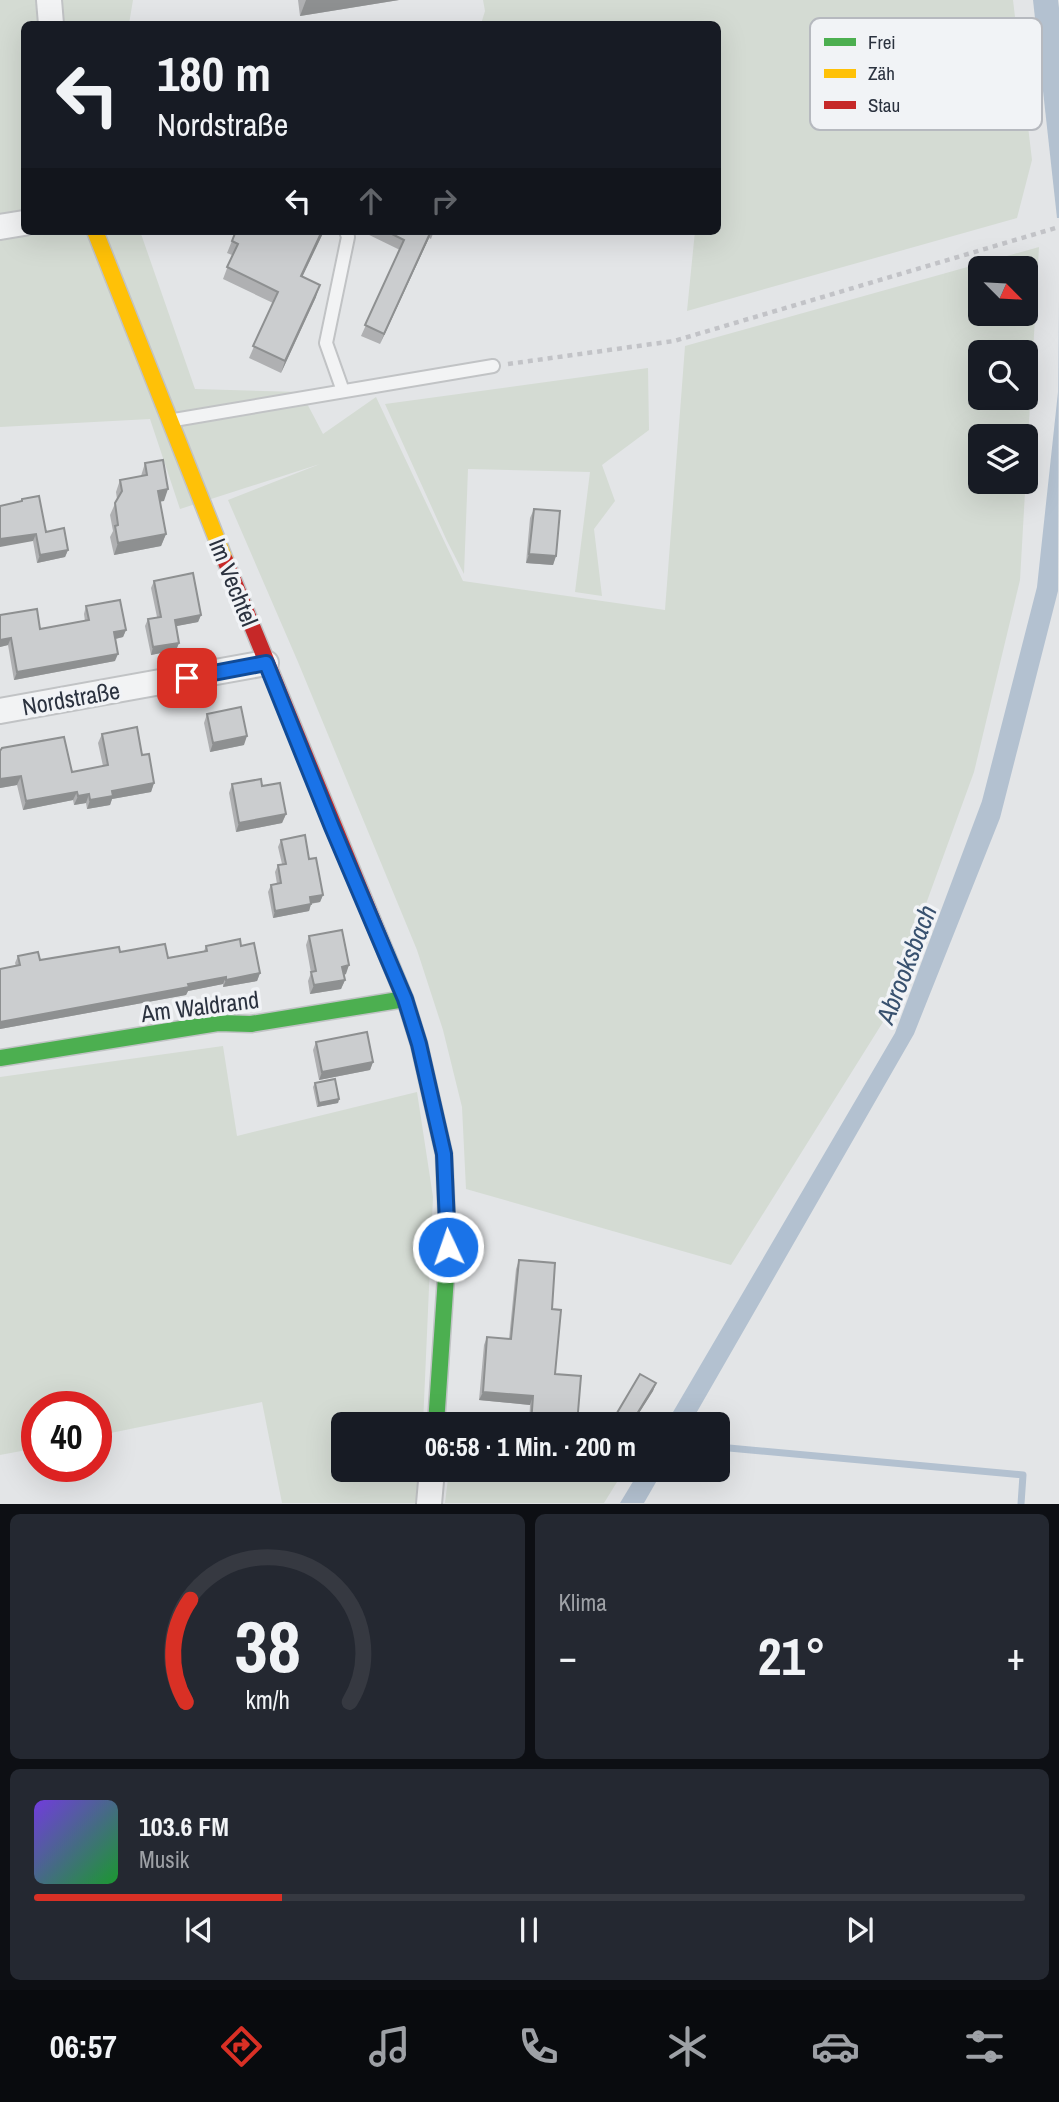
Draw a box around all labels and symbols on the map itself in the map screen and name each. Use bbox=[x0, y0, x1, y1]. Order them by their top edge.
legend bbox=[810, 18, 1042, 130]
text: Frei bbox=[868, 29, 896, 55]
text: Zäh bbox=[868, 60, 895, 86]
text: Stau bbox=[868, 92, 900, 118]
north arrow bbox=[968, 256, 1038, 326]
street label: Im Vechtel bbox=[202, 533, 266, 631]
pin bbox=[157, 648, 217, 708]
street label: Nordstraße bbox=[20, 674, 122, 722]
water label: Abrooksbach bbox=[867, 900, 945, 1029]
street label: Am Waldrand bbox=[138, 983, 261, 1029]
position arrow bbox=[411, 1210, 485, 1284]
speed limit sign: 40 bbox=[21, 1391, 112, 1482]

